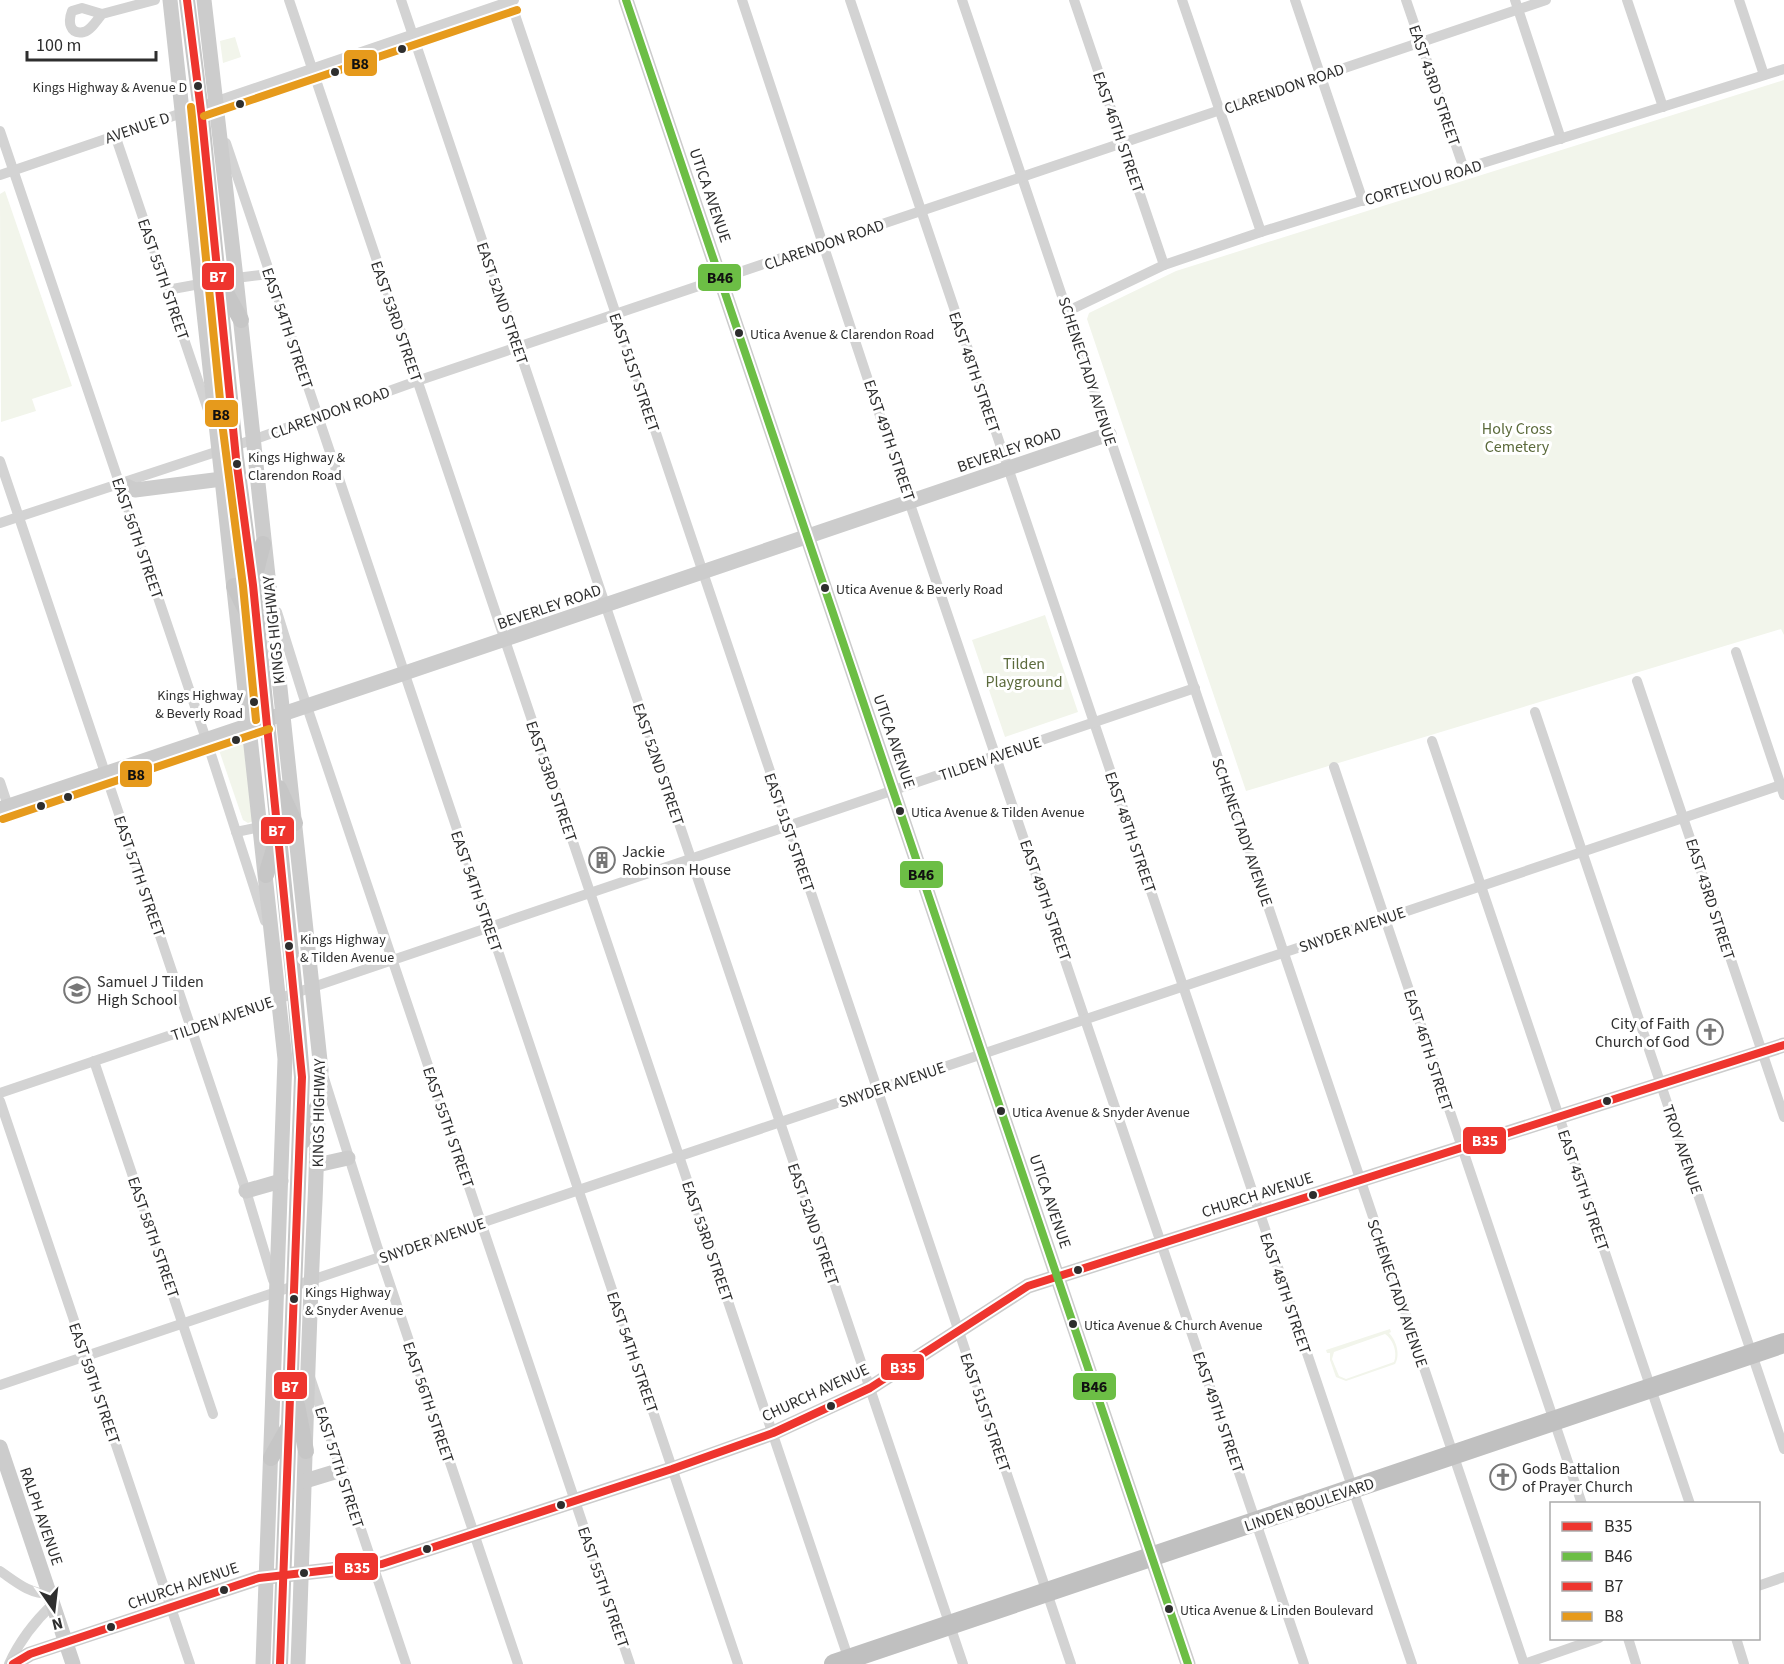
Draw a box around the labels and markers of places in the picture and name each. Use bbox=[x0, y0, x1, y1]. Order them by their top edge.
unlabelled marker bbox=[396, 43, 408, 55]
unlabelled marker bbox=[329, 66, 341, 78]
place label: Kings Highway & Avenue D bbox=[33, 78, 187, 98]
marker: Kings Highway & Avenue D bbox=[192, 80, 204, 92]
unlabelled marker bbox=[234, 98, 246, 110]
place label: Utica Avenue & Clarendon Road bbox=[750, 325, 934, 345]
marker: Utica Avenue & Clarendon Road bbox=[733, 327, 745, 339]
place label: Kings Highway & Clarendon Road bbox=[248, 448, 345, 486]
marker: Kings Highway & Clarendon Road bbox=[231, 458, 243, 470]
place label: Utica Avenue & Beverly Road bbox=[836, 580, 1003, 600]
marker: Utica Avenue & Beverly Road bbox=[819, 582, 831, 594]
place label: Kings Highway & Beverly Road bbox=[155, 686, 243, 724]
marker: Kings Highway & Beverly Road bbox=[248, 696, 260, 708]
unlabelled marker bbox=[230, 734, 242, 746]
unlabelled marker bbox=[62, 791, 74, 803]
unlabelled marker bbox=[35, 800, 47, 812]
place label: Utica Avenue & Tilden Avenue bbox=[911, 803, 1084, 823]
marker: Utica Avenue & Tilden Avenue bbox=[894, 805, 906, 817]
place label: Jackie Robinson House bbox=[622, 841, 731, 881]
building icon: Jackie Robinson House bbox=[587, 845, 617, 875]
place label: Kings Highway & Tilden Avenue bbox=[300, 930, 394, 968]
marker: Kings Highway & Tilden Avenue bbox=[283, 940, 295, 952]
place label: Samuel J Tilden High School bbox=[97, 971, 204, 1011]
school or university icon: Samuel J Tilden High School bbox=[62, 975, 92, 1005]
place label: City of Faith Church of God bbox=[1595, 1013, 1690, 1053]
church icon: City of Faith Church of God bbox=[1695, 1017, 1725, 1047]
unlabelled marker bbox=[1601, 1095, 1613, 1107]
place label: Utica Avenue & Snyder Avenue bbox=[1012, 1103, 1190, 1123]
marker: Utica Avenue & Snyder Avenue bbox=[995, 1105, 1007, 1117]
unlabelled marker bbox=[1307, 1189, 1319, 1201]
unlabelled marker bbox=[1072, 1264, 1084, 1276]
place label: Kings Highway & Snyder Avenue bbox=[305, 1283, 404, 1321]
marker: Kings Highway & Snyder Avenue bbox=[288, 1293, 300, 1305]
place label: Utica Avenue & Church Avenue bbox=[1084, 1316, 1263, 1336]
marker: Utica Avenue & Church Avenue bbox=[1067, 1318, 1079, 1330]
unlabelled marker bbox=[825, 1400, 837, 1412]
place label: Gods Battalion of Prayer Church bbox=[1522, 1458, 1633, 1498]
church icon: Gods Battalion of Prayer Church bbox=[1488, 1462, 1518, 1492]
unlabelled marker bbox=[555, 1499, 567, 1511]
unlabelled marker bbox=[421, 1543, 433, 1555]
unlabelled marker bbox=[298, 1567, 310, 1579]
unlabelled marker bbox=[218, 1584, 230, 1596]
place label: Utica Avenue & Linden Boulevard bbox=[1180, 1601, 1373, 1621]
marker: Utica Avenue & Linden Boulevard bbox=[1163, 1603, 1175, 1615]
unlabelled marker bbox=[105, 1621, 117, 1633]

